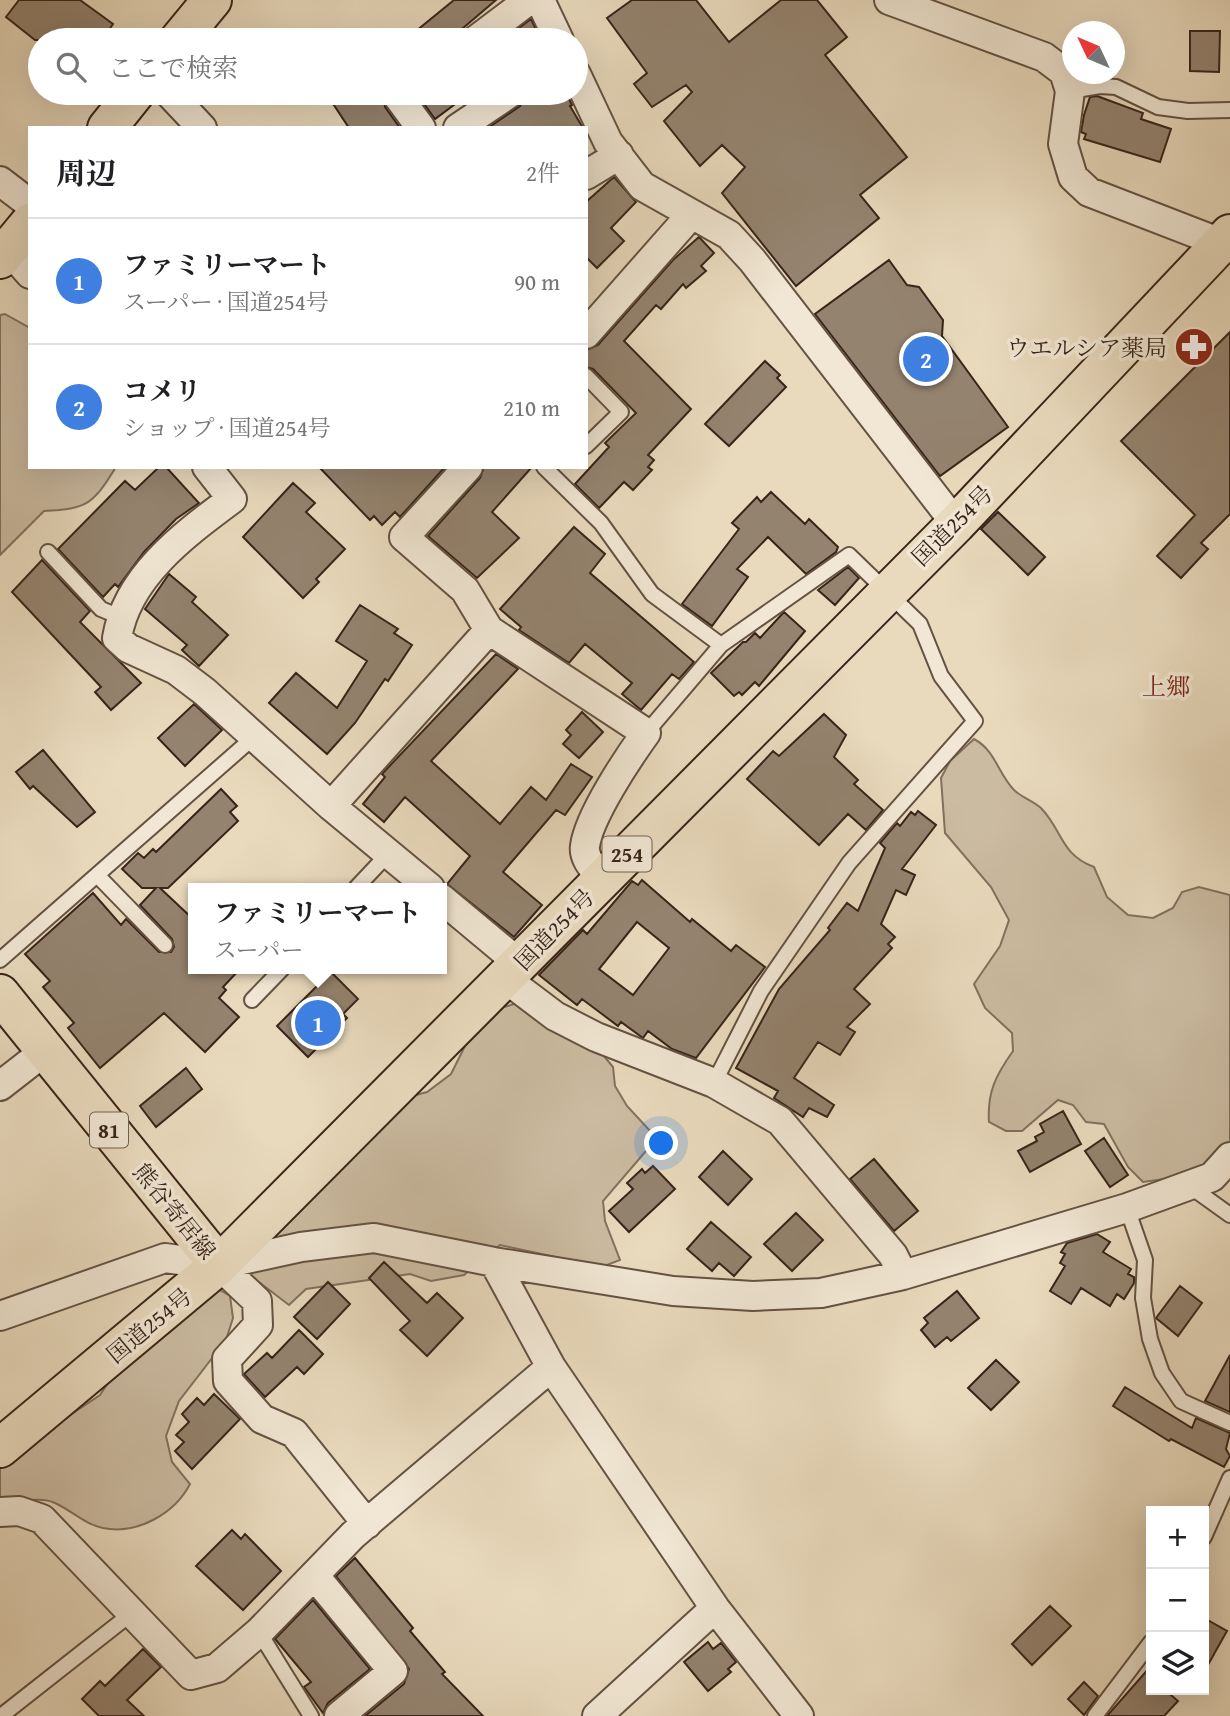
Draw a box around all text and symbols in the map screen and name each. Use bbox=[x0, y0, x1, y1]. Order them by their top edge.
north arrow bbox=[1062, 21, 1125, 84]
search box bbox=[28, 28, 588, 105]
icon: search bbox=[52, 48, 90, 86]
text: ここで検索 bbox=[108, 48, 238, 87]
text: 周辺 bbox=[56, 151, 116, 195]
text: 2件 bbox=[526, 156, 560, 189]
text: ファミリーマート bbox=[123, 245, 330, 284]
text: 1 bbox=[73, 265, 85, 298]
text: 90 m bbox=[514, 265, 560, 298]
text: スーパー · 国道254号 bbox=[123, 285, 329, 318]
pharmacy icon: ウエルシア薬局 bbox=[1173, 326, 1215, 368]
place label: ウエルシア薬局 bbox=[1007, 331, 1167, 364]
pin: 2 bbox=[903, 333, 949, 385]
text: コメリ bbox=[123, 371, 201, 410]
text: 2 bbox=[73, 391, 85, 424]
text: 210 m bbox=[503, 391, 560, 424]
text: ショップ · 国道254号 bbox=[123, 411, 331, 444]
street label: 国道254号 bbox=[904, 477, 1000, 573]
district label: 上郷 bbox=[1142, 669, 1190, 704]
road number: 254 bbox=[602, 836, 652, 872]
street label: 国道254号 bbox=[507, 881, 601, 977]
popup bbox=[188, 883, 447, 974]
text: ファミリーマート bbox=[214, 893, 421, 932]
text: スーパー bbox=[214, 933, 303, 966]
pin: 1 bbox=[295, 997, 341, 1049]
road number: 81 bbox=[90, 1112, 128, 1148]
your location bbox=[644, 1126, 678, 1160]
street label: 熊谷寄居線 bbox=[126, 1156, 224, 1266]
street label: 国道254号 bbox=[99, 1280, 199, 1370]
map controls bbox=[1146, 1506, 1209, 1695]
button: + bbox=[1146, 1506, 1209, 1569]
button: − bbox=[1146, 1569, 1209, 1632]
button: layers bbox=[1146, 1632, 1209, 1695]

